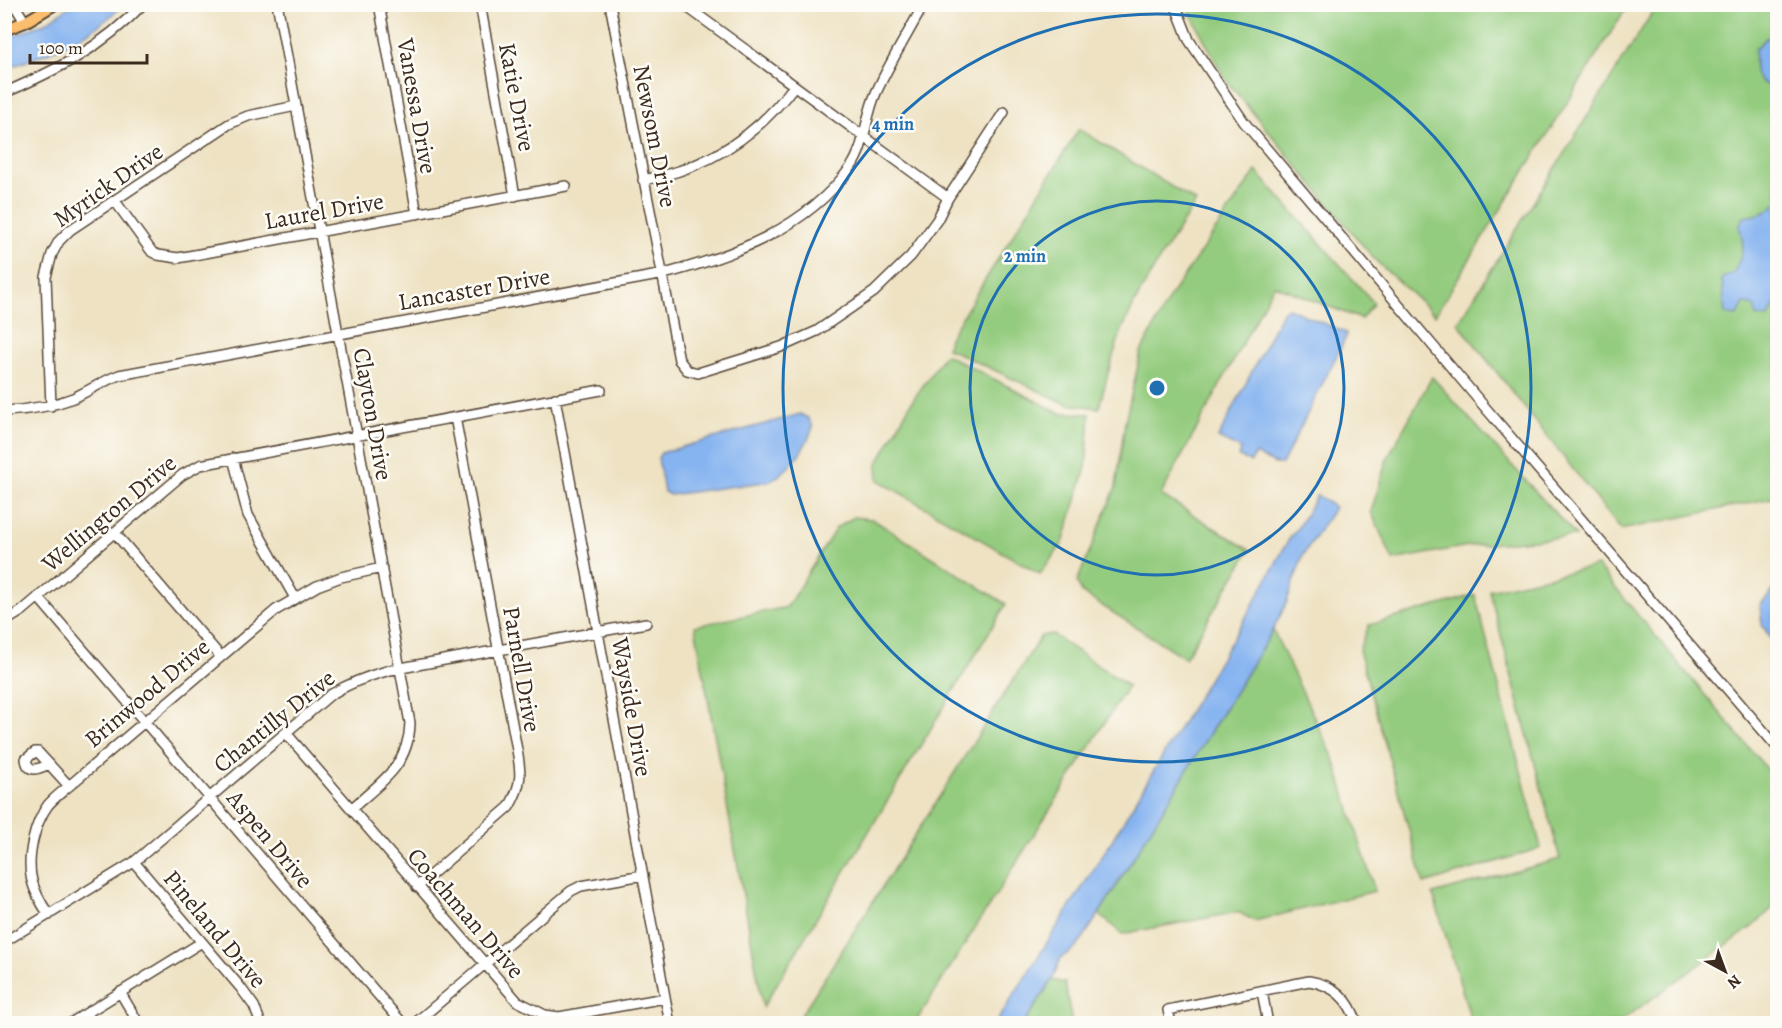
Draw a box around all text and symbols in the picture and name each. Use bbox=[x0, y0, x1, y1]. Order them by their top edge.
scale bar bbox=[30, 27, 147, 65]
street label: Vanessa Drive bbox=[389, 35, 445, 176]
text: 100 m bbox=[39, 36, 83, 60]
street label: Katie Drive bbox=[491, 40, 543, 154]
street label: Newsom Drive bbox=[625, 62, 685, 210]
text: 4 min bbox=[872, 112, 914, 136]
street label: Myrick Drive bbox=[47, 135, 169, 235]
street label: Laurel Drive bbox=[262, 185, 386, 237]
text: 2 min bbox=[1004, 244, 1046, 268]
street label: Lancaster Drive bbox=[395, 260, 553, 318]
street label: Clayton Drive bbox=[346, 345, 400, 483]
centre of rings bbox=[1147, 378, 1167, 398]
street label: Wellington Drive bbox=[34, 447, 183, 579]
street label: Parnell Drive bbox=[495, 604, 549, 734]
street label: Brinwood Drive bbox=[77, 631, 217, 755]
street label: Wayside Drive bbox=[604, 634, 660, 779]
street label: Chantilly Drive bbox=[206, 662, 342, 780]
street label: Aspen Drive bbox=[219, 782, 320, 895]
street label: Coachman Drive bbox=[400, 841, 532, 985]
street label: Pineland Drive bbox=[156, 863, 274, 995]
north arrow bbox=[1695, 941, 1755, 1001]
text: N bbox=[1722, 969, 1746, 994]

